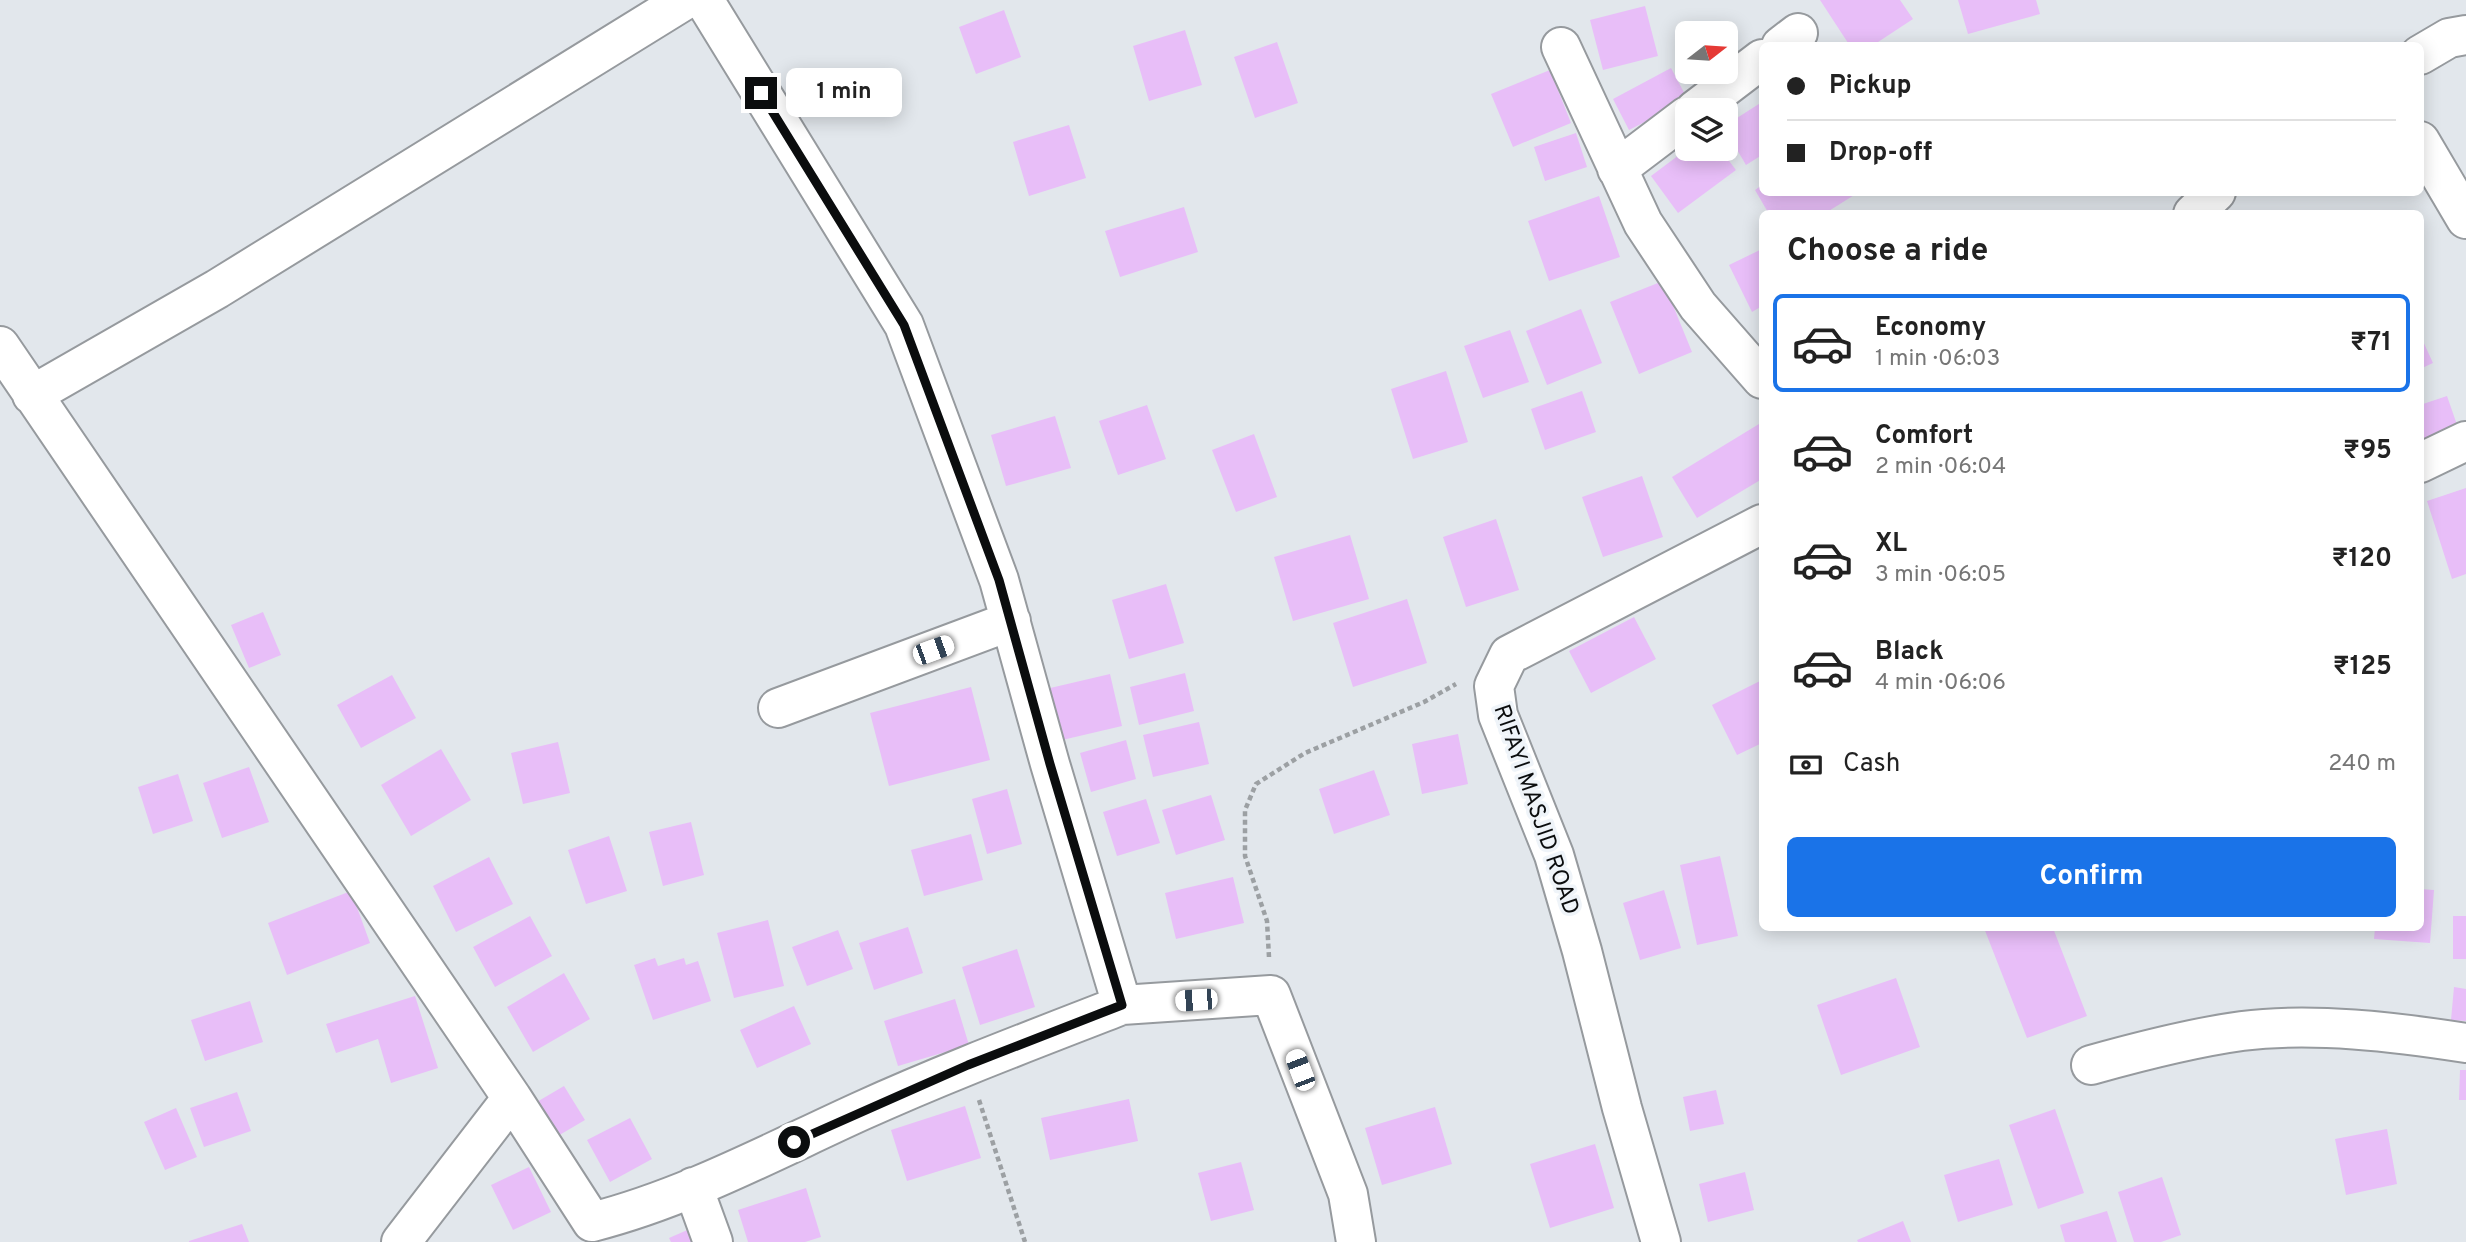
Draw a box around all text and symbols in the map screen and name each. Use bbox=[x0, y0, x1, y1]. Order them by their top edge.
north arrow bbox=[1675, 21, 1738, 84]
map controls bbox=[1675, 21, 1738, 161]
callout: 1 min bbox=[786, 68, 901, 118]
text: Pickup bbox=[1829, 70, 1912, 103]
route end bbox=[745, 77, 777, 109]
text: 1 min bbox=[816, 78, 872, 107]
button: layers bbox=[1675, 98, 1738, 161]
text: Drop-off bbox=[1829, 137, 1932, 170]
text: Choose a ride bbox=[1787, 232, 1988, 272]
icon: car bbox=[1791, 312, 1854, 375]
text: Economy bbox=[1875, 312, 1986, 345]
text: ₹71 bbox=[2350, 327, 2392, 360]
text: 1 min · 06:03 bbox=[1875, 345, 2000, 374]
icon: car bbox=[1791, 420, 1854, 483]
text: Comfort bbox=[1875, 420, 1973, 453]
text: ₹95 bbox=[2343, 435, 2392, 468]
text: 2 min · 06:04 bbox=[1875, 453, 2006, 482]
icon: car bbox=[1791, 528, 1854, 591]
text: XL bbox=[1875, 528, 1907, 561]
text: ₹120 bbox=[2332, 543, 2392, 576]
text: 3 min · 06:05 bbox=[1875, 561, 2006, 590]
car bbox=[910, 633, 957, 667]
icon: car bbox=[1791, 636, 1854, 699]
text: Black bbox=[1875, 636, 1944, 669]
text: ₹125 bbox=[2333, 651, 2392, 684]
text: 4 min · 06:06 bbox=[1875, 669, 2006, 698]
street label: RIFAYI MASJID ROAD bbox=[1485, 701, 1585, 919]
icon: cash bbox=[1787, 746, 1825, 784]
text: Cash bbox=[1843, 748, 1900, 781]
text: 240 m bbox=[2328, 750, 2396, 779]
button: Confirm bbox=[1787, 837, 2396, 917]
car bbox=[1175, 988, 1218, 1012]
car bbox=[1283, 1047, 1318, 1093]
route start bbox=[778, 1126, 810, 1158]

